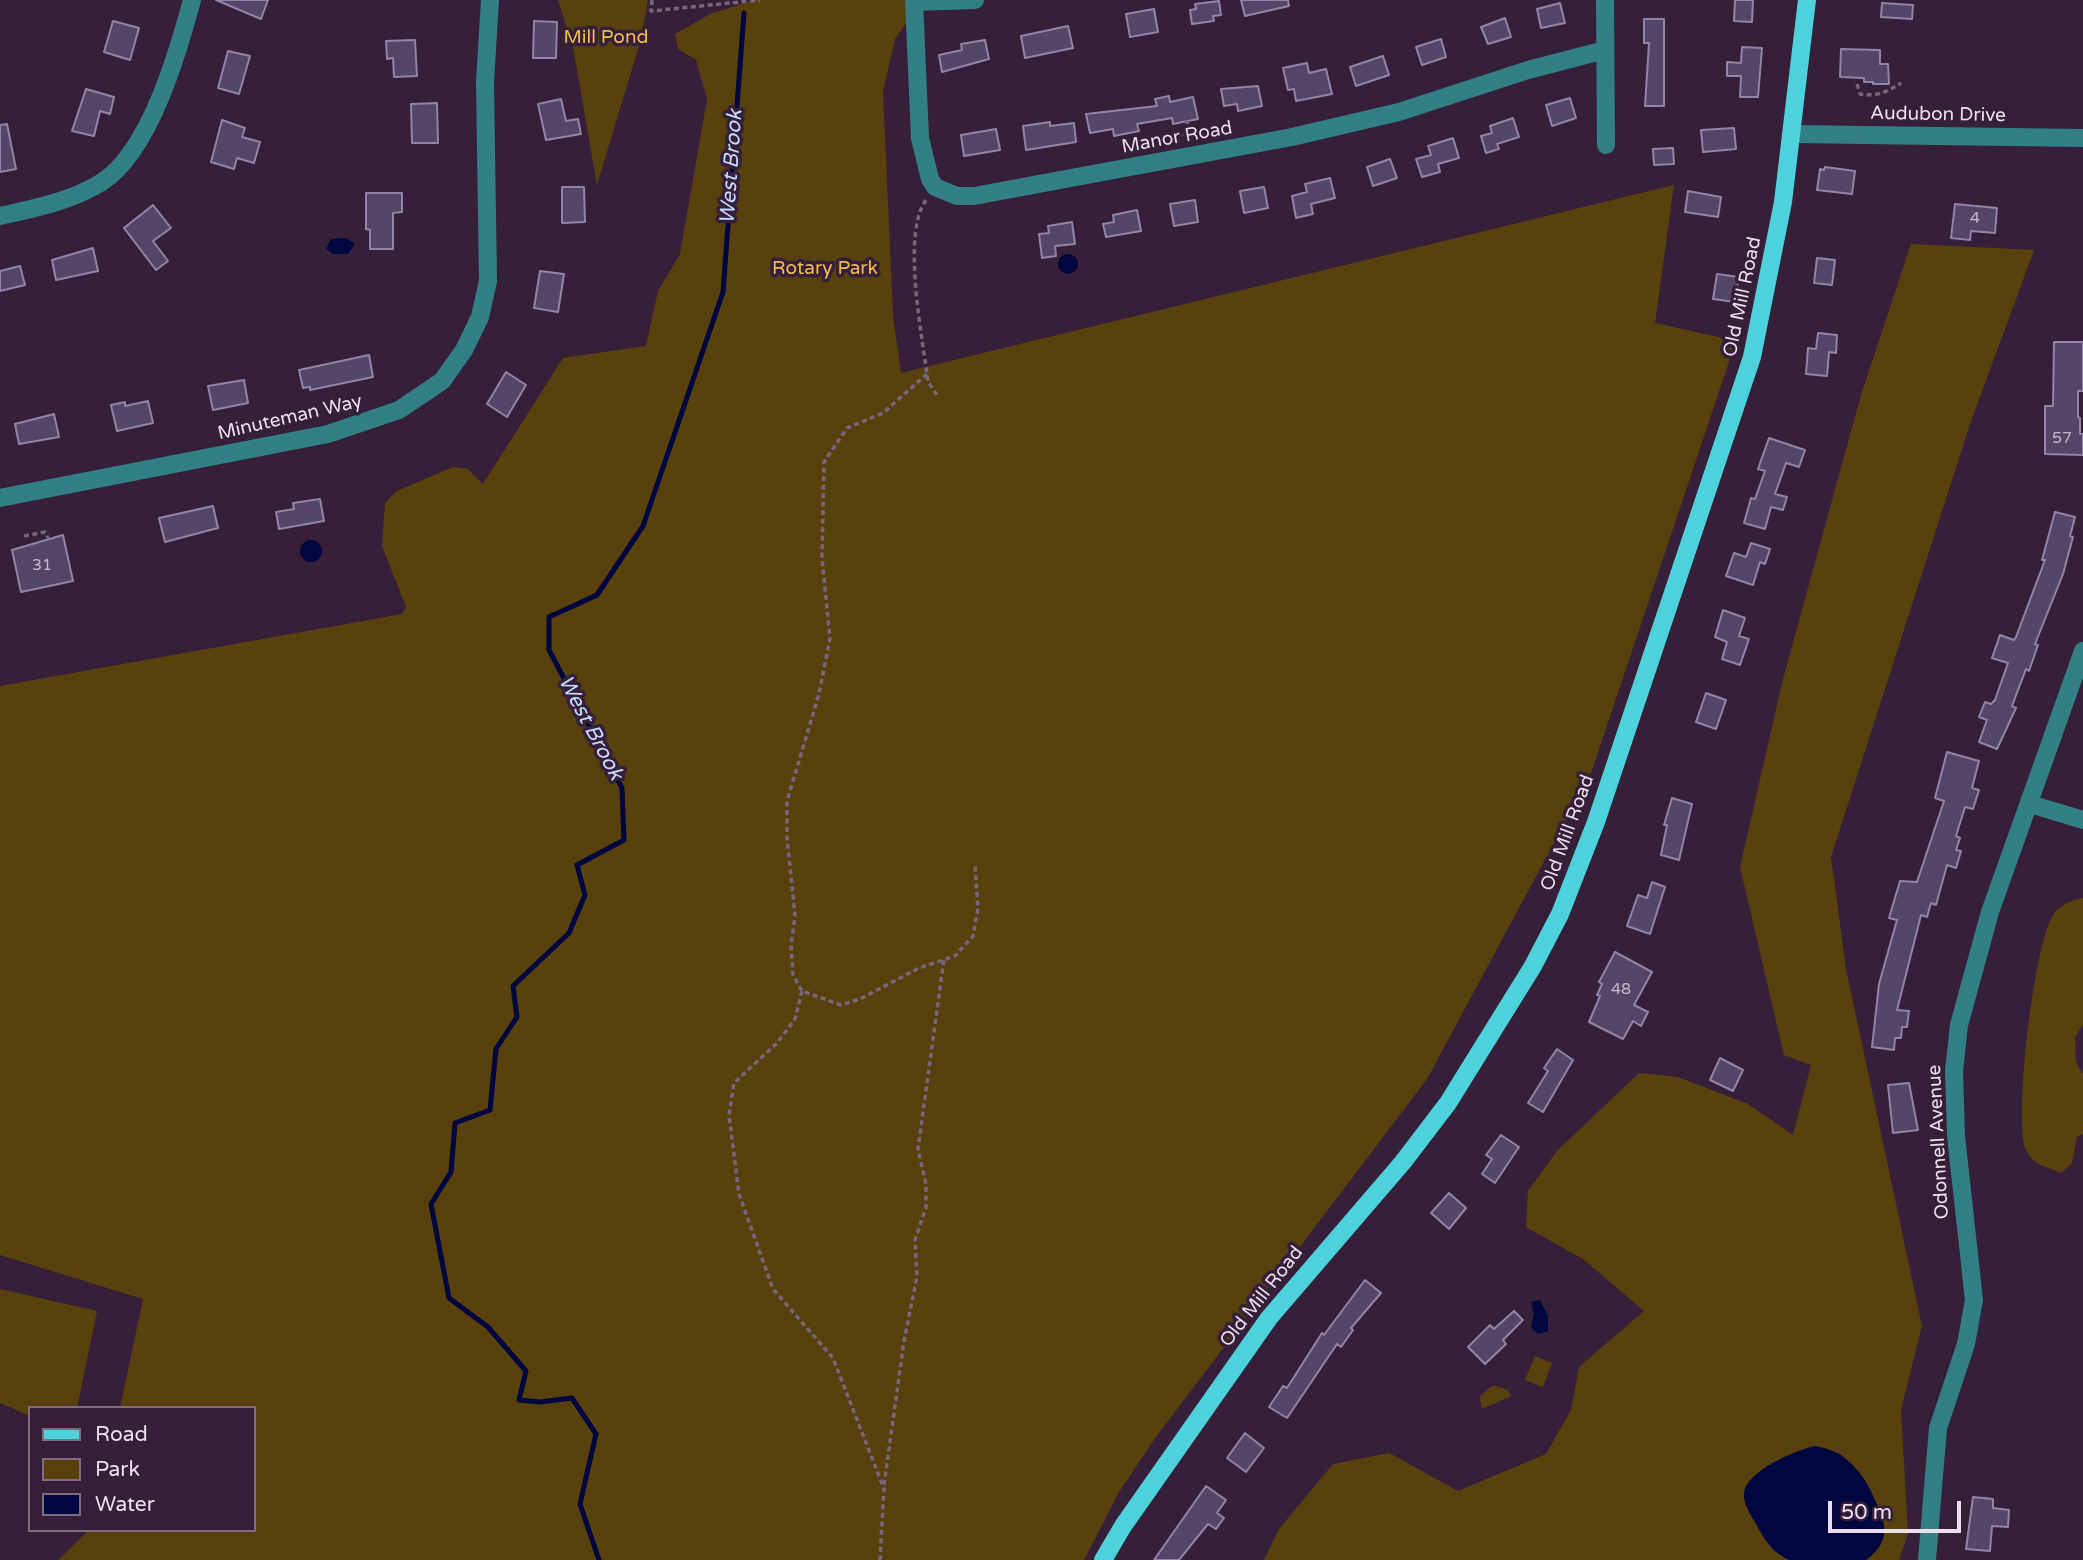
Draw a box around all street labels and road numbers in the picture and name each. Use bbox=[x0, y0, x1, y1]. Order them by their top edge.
street label: Audubon Drive bbox=[1870, 102, 2006, 128]
street label: Manor Road bbox=[1120, 117, 1234, 159]
street label: Old Mill Road bbox=[1719, 235, 1767, 359]
street label: Minuteman Way bbox=[216, 390, 364, 446]
street label: Old Mill Road bbox=[1536, 772, 1600, 894]
street label: Odonnell Avenue bbox=[1924, 1064, 1954, 1220]
street label: Old Mill Road bbox=[1215, 1242, 1309, 1352]

